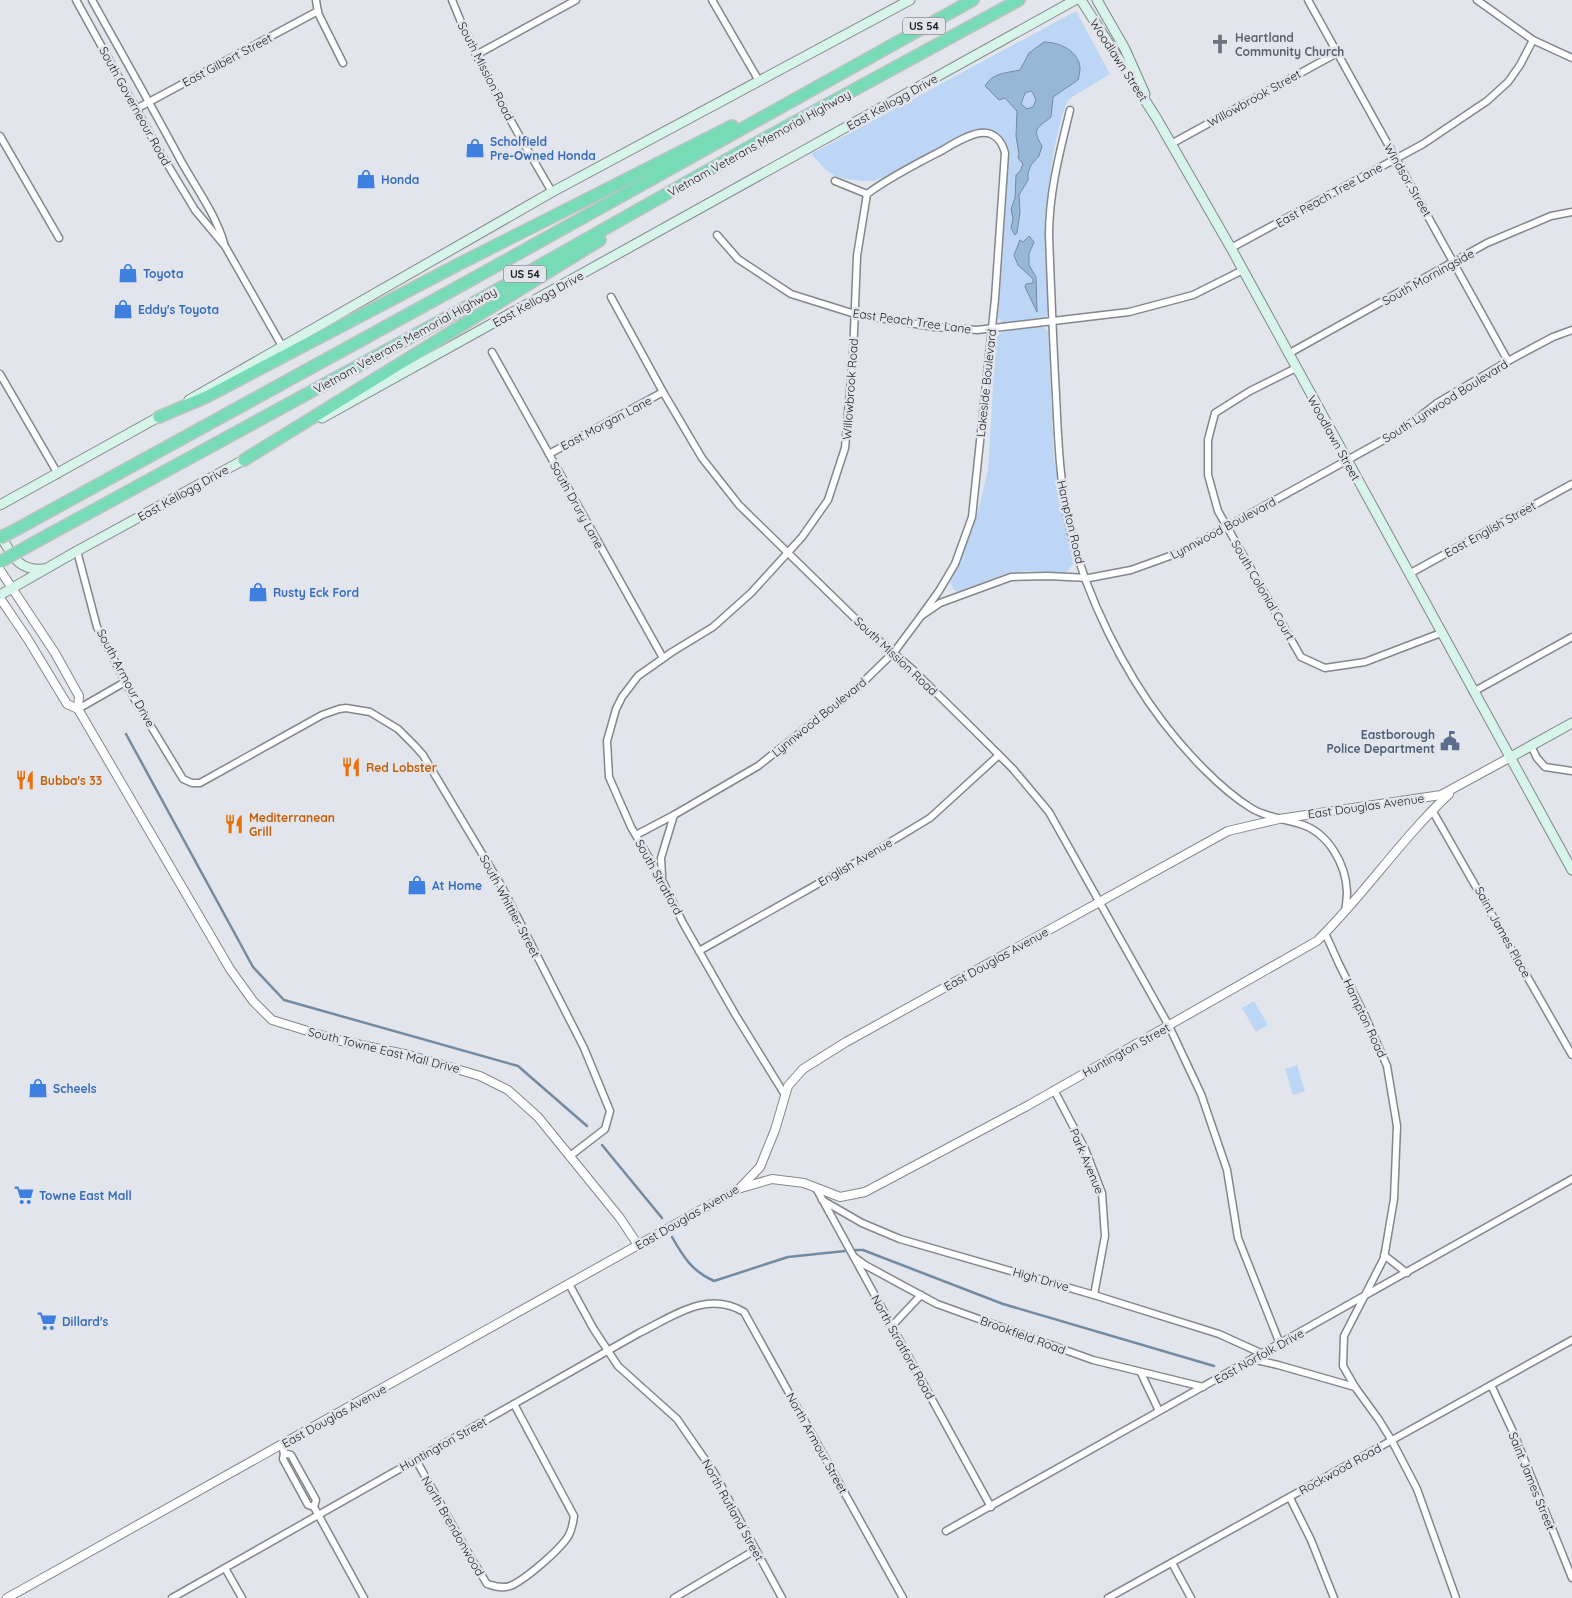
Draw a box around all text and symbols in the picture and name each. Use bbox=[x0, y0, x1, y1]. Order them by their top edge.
street label: Woodlawn Street bbox=[1087, 16, 1151, 104]
road number: US 54 bbox=[903, 18, 945, 34]
street label: South Mission Road bbox=[455, 19, 517, 123]
street label: East Gilbert Street bbox=[180, 30, 274, 90]
place label: Heartland Community Church bbox=[1235, 30, 1344, 59]
church icon: Heartland Community Church bbox=[1209, 33, 1231, 55]
street label: South Governeour Road bbox=[96, 44, 174, 168]
street label: Willowbrook Street bbox=[1205, 66, 1303, 130]
street label: East Kellogg Drive bbox=[844, 71, 940, 133]
street label: Vietnam Veterans Memorial Highway bbox=[665, 86, 853, 200]
place label: Scholfield Pre-Owned Honda bbox=[490, 134, 596, 163]
shop icon: Scholfield Pre-Owned Honda bbox=[464, 137, 486, 159]
street label: Windsor Street bbox=[1381, 141, 1435, 219]
street label: East Peach Tree Lane bbox=[1273, 159, 1385, 231]
shop icon: Honda bbox=[355, 168, 377, 190]
place label: Honda bbox=[381, 172, 419, 187]
street label: South Morningside bbox=[1379, 245, 1477, 308]
shop icon: Toyota bbox=[117, 262, 139, 284]
place label: Toyota bbox=[143, 266, 183, 281]
road number: US 54 bbox=[504, 266, 546, 282]
street label: East Kellogg Drive bbox=[490, 268, 586, 330]
street label: Vietnam Veterans Memorial Highway bbox=[311, 283, 499, 397]
shop icon: Eddy's Toyota bbox=[112, 298, 134, 320]
place label: Eddy's Toyota bbox=[138, 302, 219, 317]
street label: East Peach Tree Lane bbox=[852, 305, 972, 337]
street label: Lakeside Boulevard bbox=[973, 328, 999, 438]
street label: Willowbrook Road bbox=[839, 338, 861, 440]
street label: South Lynwood Boulevard bbox=[1379, 356, 1511, 446]
street label: East Morgan Lane bbox=[558, 393, 654, 453]
street label: Woodlawn Street bbox=[1304, 393, 1364, 483]
street label: South Drury Lane bbox=[547, 459, 607, 551]
street label: East Kellogg Drive bbox=[135, 462, 231, 524]
street label: Hampton Road bbox=[1054, 479, 1088, 565]
street label: Lynnwood Boulevard bbox=[1168, 494, 1278, 562]
street label: East English Street bbox=[1442, 498, 1538, 560]
street label: South Colonial Court bbox=[1228, 537, 1298, 643]
shop icon: Rusty Eck Ford bbox=[247, 581, 269, 603]
place label: Rusty Eck Ford bbox=[273, 585, 359, 600]
street label: South Mission Road bbox=[851, 614, 941, 698]
street label: South Armour Drive bbox=[94, 626, 158, 730]
street label: Lynnwood Boulevard bbox=[769, 674, 869, 760]
place label: Eastborough Police Department bbox=[1326, 727, 1435, 756]
public building icon: Eastborough Police Department bbox=[1439, 730, 1461, 752]
restaurant icon: Red Lobster bbox=[340, 756, 362, 778]
place label: Red Lobster bbox=[366, 760, 437, 775]
restaurant icon: Bubba's 33 bbox=[14, 769, 36, 791]
place label: Bubba's 33 bbox=[40, 773, 102, 788]
street label: East Douglas Avenue bbox=[1307, 790, 1425, 822]
place label: Mediterranean Grill bbox=[249, 810, 335, 839]
restaurant icon: Mediterranean Grill bbox=[223, 813, 245, 835]
street label: English Avenue bbox=[815, 835, 895, 889]
street label: South Stratford bbox=[632, 837, 686, 917]
street label: South Whittier Street bbox=[477, 852, 543, 960]
shop icon: At Home bbox=[406, 874, 428, 896]
place label: At Home bbox=[432, 878, 482, 893]
street label: Saint James Place bbox=[1472, 884, 1534, 980]
street label: East Douglas Avenue bbox=[941, 924, 1051, 994]
street label: Hampton Road bbox=[1340, 976, 1390, 1060]
street label: Huntington Street bbox=[1080, 1020, 1172, 1080]
street label: South Towne East Mall Drive bbox=[307, 1024, 462, 1076]
shop icon: Scheels bbox=[27, 1077, 49, 1099]
place label: Scheels bbox=[53, 1081, 97, 1096]
street label: Park Avenue bbox=[1066, 1126, 1108, 1196]
street label: East Douglas Avenue bbox=[632, 1181, 742, 1253]
supermarket icon: Towne East Mall bbox=[13, 1184, 35, 1206]
place label: Towne East Mall bbox=[39, 1188, 132, 1203]
street label: High Drive bbox=[1011, 1264, 1071, 1294]
street label: North Stratford Road bbox=[868, 1292, 938, 1402]
supermarket icon: Dillard's bbox=[36, 1310, 58, 1332]
street label: Brookfield Road bbox=[978, 1313, 1068, 1357]
place label: Dillard's bbox=[62, 1314, 108, 1329]
street label: East Norfolk Drive bbox=[1212, 1325, 1307, 1387]
street label: East Douglas Avenue bbox=[279, 1381, 389, 1451]
street label: North Armour Street bbox=[783, 1390, 851, 1496]
street label: Huntington Street bbox=[397, 1414, 489, 1474]
street label: Saint James Street bbox=[1505, 1430, 1559, 1532]
street label: Rockwood Road bbox=[1296, 1440, 1384, 1498]
street label: North Rutland Street bbox=[699, 1457, 767, 1563]
street label: North Brendonwood bbox=[418, 1473, 488, 1579]

